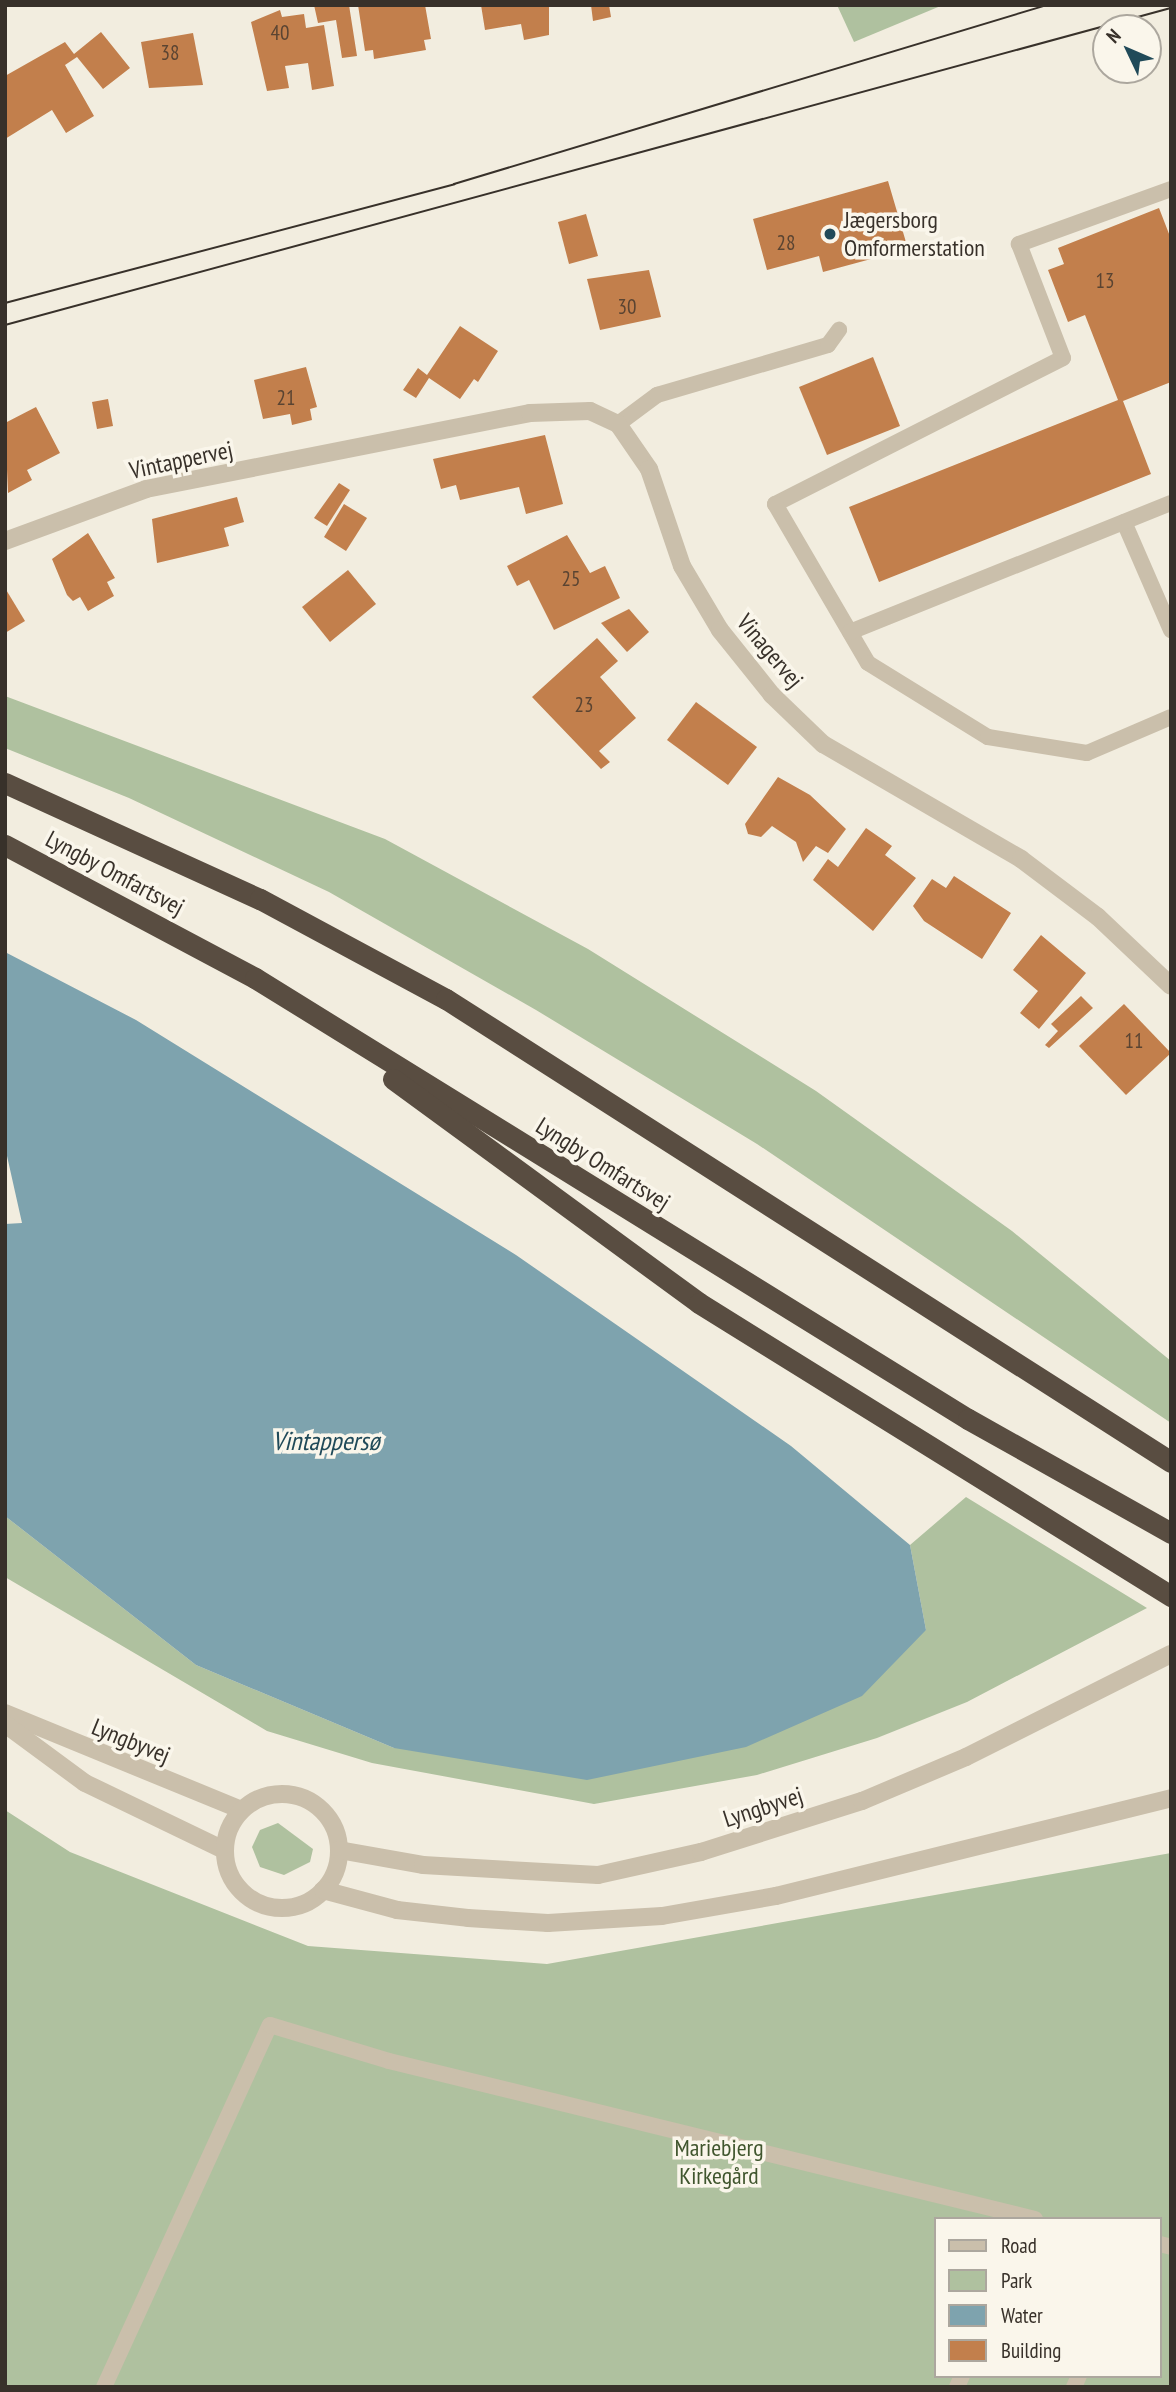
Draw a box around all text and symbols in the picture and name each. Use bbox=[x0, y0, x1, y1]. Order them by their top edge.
north arrow bbox=[1092, 14, 1162, 84]
house number: 40 bbox=[271, 20, 289, 46]
text: N bbox=[1101, 24, 1126, 48]
house number: 38 bbox=[161, 40, 179, 66]
place label: Jægersborg Omformerstation bbox=[844, 206, 985, 262]
marker: Jægersborg Omformerstation bbox=[822, 226, 838, 242]
house number: 28 bbox=[777, 230, 795, 256]
house number: 13 bbox=[1096, 268, 1114, 294]
house number: 30 bbox=[618, 294, 636, 320]
house number: 21 bbox=[277, 385, 295, 411]
street label: Vintappervej bbox=[127, 435, 235, 485]
house number: 25 bbox=[562, 566, 580, 592]
street label: Vinagervej bbox=[731, 608, 809, 694]
house number: 23 bbox=[575, 692, 593, 718]
street label: Lyngby Omfartsvej bbox=[41, 824, 189, 922]
house number: 11 bbox=[1125, 1028, 1143, 1054]
street label: Lyngby Omfartsvej bbox=[530, 1111, 676, 1217]
water label: Vintappersø bbox=[272, 1425, 380, 1457]
street label: Lyngbyvej bbox=[88, 1712, 174, 1770]
street label: Lyngbyvej bbox=[720, 1781, 806, 1833]
park label: Mariebjerg Kirkegård bbox=[674, 2134, 764, 2190]
legend bbox=[934, 2217, 1162, 2378]
text: Road bbox=[1001, 2232, 1037, 2259]
text: Park bbox=[1001, 2267, 1032, 2294]
text: Water bbox=[1001, 2302, 1043, 2329]
text: Building bbox=[1001, 2337, 1061, 2364]

